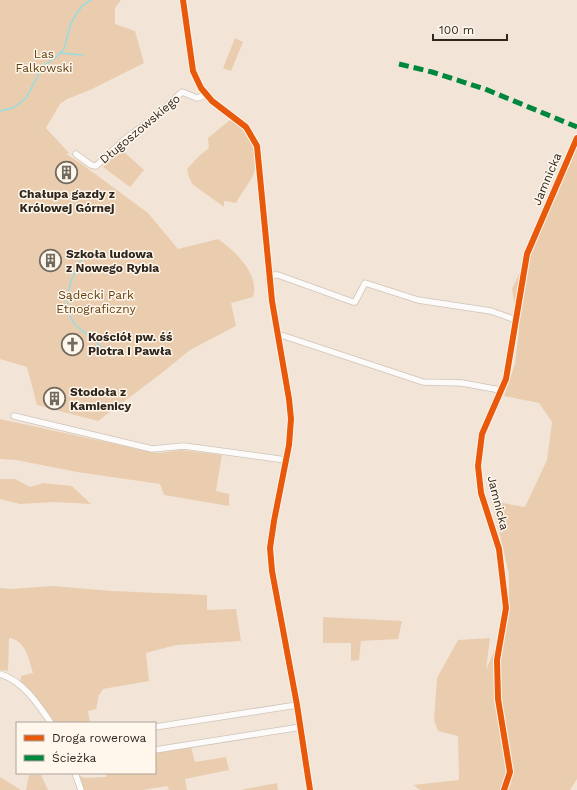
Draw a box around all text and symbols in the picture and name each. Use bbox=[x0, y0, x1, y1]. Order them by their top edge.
scale bar bbox=[433, 16, 507, 42]
text: 100 m bbox=[439, 23, 474, 37]
park label: Las Falkowski bbox=[16, 47, 73, 75]
street label: Długoszowskiego bbox=[97, 91, 183, 167]
street label: Jamnicka bbox=[530, 150, 564, 207]
building icon: Chałupa gazdy z Królowej Górnej bbox=[54, 160, 80, 186]
place label: Chałupa gazdy z Królowej Górnej bbox=[19, 187, 115, 215]
place label: Szkoła ludowa z Nowego Rybia bbox=[66, 247, 159, 275]
building icon: Szkoła ludowa z Nowego Rybia bbox=[37, 248, 63, 274]
park label: Sądecki Park Etnograficzny bbox=[56, 288, 137, 316]
place label: Kościół pw. śś Piotra i Pawła bbox=[88, 330, 173, 358]
church icon: Kościół pw. śś Piotra i Pawła bbox=[60, 331, 86, 357]
place label: Stodoła z Kamienicy bbox=[70, 385, 132, 413]
building icon: Stodoła z Kamienicy bbox=[42, 386, 68, 412]
street label: Jamnicka bbox=[484, 474, 512, 532]
legend bbox=[16, 722, 156, 774]
text: Droga rowerowa bbox=[52, 731, 147, 745]
text: Ścieżka bbox=[52, 751, 97, 765]

